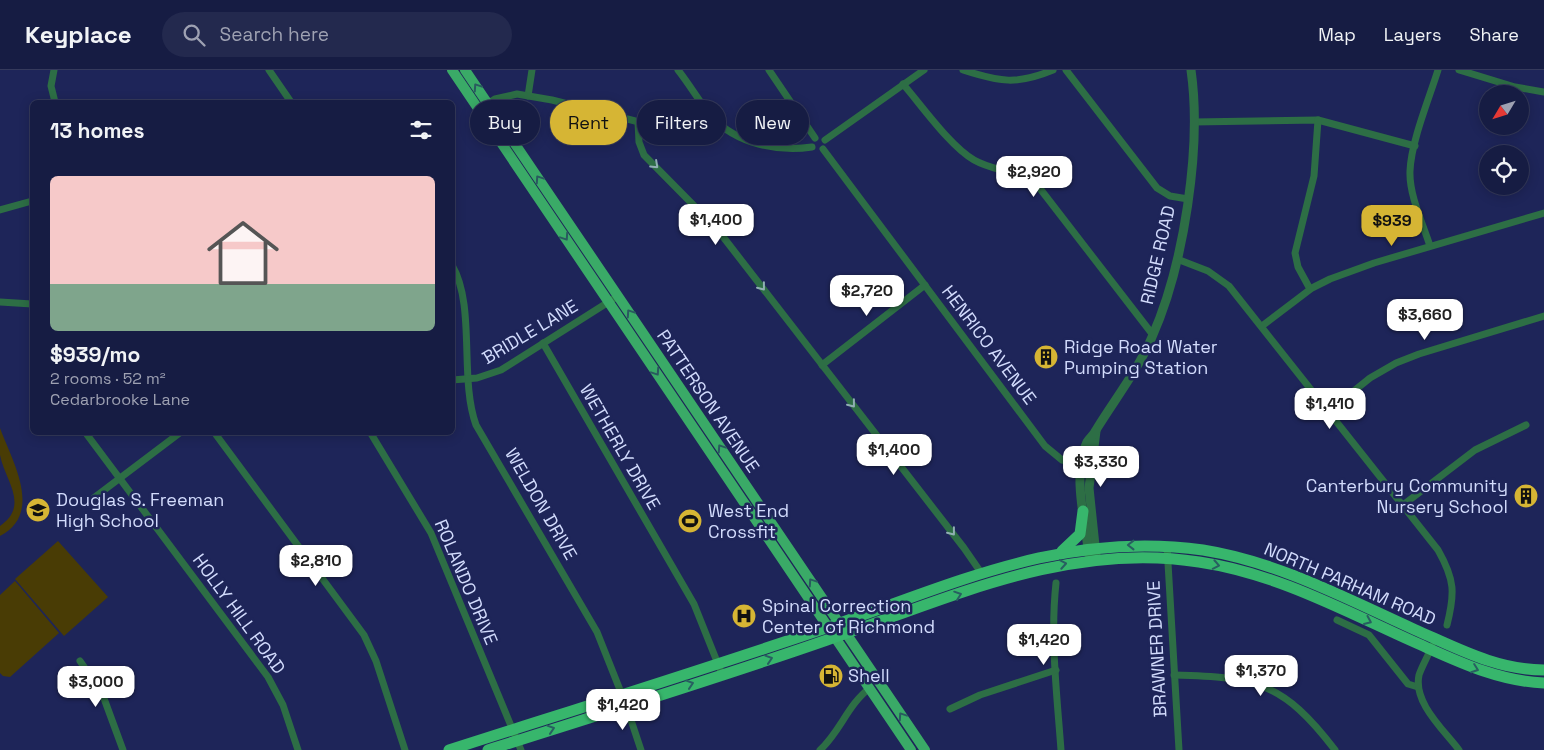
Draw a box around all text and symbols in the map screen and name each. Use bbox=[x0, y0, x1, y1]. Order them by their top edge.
search box bbox=[162, 12, 512, 57]
text: Keyplace bbox=[25, 19, 132, 50]
icon: search bbox=[180, 21, 208, 49]
text: Search here bbox=[220, 22, 329, 47]
text: Map bbox=[1318, 23, 1356, 46]
text: Layers bbox=[1384, 23, 1441, 46]
text: Share bbox=[1469, 23, 1519, 46]
one-way arrow bbox=[473, 83, 483, 92]
north arrow bbox=[1479, 85, 1529, 135]
map controls bbox=[1479, 85, 1529, 195]
chip: Buy bbox=[470, 100, 540, 145]
chip: Rent bbox=[550, 100, 627, 145]
chip: Filters bbox=[637, 100, 726, 145]
chip: New bbox=[736, 100, 809, 145]
icon: filters bbox=[407, 116, 435, 144]
text: 13 homes bbox=[50, 117, 144, 144]
button: locate bbox=[1479, 145, 1529, 195]
pin: $2,920 bbox=[993, 156, 1075, 198]
one-way arrow bbox=[649, 159, 658, 168]
text: $2,920 bbox=[1007, 161, 1061, 182]
one-way arrow bbox=[535, 175, 545, 184]
street label: RIDGE ROAD bbox=[1135, 203, 1180, 307]
pin: $1,400 bbox=[675, 204, 757, 246]
pin: $939 bbox=[1362, 204, 1422, 247]
icon: home bbox=[198, 208, 288, 298]
text: $1,400 bbox=[690, 209, 742, 230]
text: $939 bbox=[1372, 210, 1412, 231]
one-way arrow bbox=[559, 232, 568, 241]
pin: $2,720 bbox=[826, 274, 908, 317]
text: $2,720 bbox=[841, 280, 893, 301]
one-way arrow bbox=[756, 281, 764, 290]
street label: HENRICO AVENUE bbox=[937, 281, 1042, 409]
street label: BRIDLE LANE bbox=[478, 294, 582, 369]
pin: $3,660 bbox=[1384, 298, 1466, 341]
text: $3,660 bbox=[1398, 304, 1452, 325]
one-way arrow bbox=[626, 310, 636, 319]
street label: PATTERSON AVENUE bbox=[652, 325, 765, 477]
place label: Ridge Road Water Pumping Station bbox=[1064, 335, 1218, 379]
text: $939/mo bbox=[50, 341, 140, 368]
building icon: Ridge Road Water Pumping Station bbox=[1033, 344, 1059, 370]
one-way arrow bbox=[650, 366, 659, 376]
text: 2 rooms · 52 m² bbox=[50, 368, 166, 389]
street label: WETHERLY DRIVE bbox=[575, 380, 666, 514]
pin: $1,410 bbox=[1289, 388, 1371, 430]
text: Cedarbrooke Lane bbox=[50, 389, 190, 410]
text: $1,410 bbox=[1306, 393, 1354, 414]
one-way arrow bbox=[846, 398, 855, 408]
pin: $1,400 bbox=[853, 434, 935, 476]
text: $1,400 bbox=[868, 439, 920, 460]
street label: WELDON DRIVE bbox=[500, 444, 583, 564]
one-way arrow bbox=[718, 444, 727, 454]
pin: $3,330 bbox=[1060, 446, 1142, 488]
text: $3,330 bbox=[1074, 451, 1128, 472]
place label: Canterbury Community Nursery School bbox=[1306, 474, 1508, 518]
building icon: Canterbury Community Nursery School bbox=[1513, 483, 1539, 509]
place label: Douglas S. Freeman High School bbox=[56, 488, 224, 532]
school or university icon: Douglas S. Freeman High School bbox=[25, 497, 51, 523]
place label: West End Crossfit bbox=[708, 499, 789, 543]
sports icon: West End Crossfit bbox=[677, 508, 703, 534]
street label: ROLANDO DRIVE bbox=[430, 516, 503, 648]
one-way arrow bbox=[946, 526, 954, 535]
street label: NORTH PARHAM ROAD bbox=[1261, 537, 1440, 630]
one-way arrow bbox=[1127, 540, 1134, 550]
pin: $2,810 bbox=[275, 544, 357, 587]
street label: HOLLY HILL ROAD bbox=[188, 549, 291, 678]
text: $2,810 bbox=[290, 550, 342, 571]
one-way arrow bbox=[1058, 559, 1067, 569]
one-way arrow bbox=[1211, 559, 1220, 569]
one-way arrow bbox=[809, 579, 818, 588]
street label: BRAWNER DRIVE bbox=[1141, 580, 1172, 718]
one-way arrow bbox=[954, 590, 962, 600]
place label: Spinal Correction Center of Richmond bbox=[762, 594, 935, 638]
hospital icon: Spinal Correction Center of Richmond bbox=[731, 603, 757, 629]
one-way arrow bbox=[1363, 615, 1372, 625]
pin: $1,420 bbox=[1003, 624, 1085, 666]
text: $1,420 bbox=[1018, 629, 1070, 650]
one-way arrow bbox=[764, 654, 772, 664]
pin: $1,370 bbox=[1220, 654, 1302, 697]
text: $1,370 bbox=[1236, 660, 1286, 681]
fuel station icon: Shell bbox=[818, 663, 844, 689]
one-way arrow bbox=[1471, 663, 1479, 673]
place label: Shell bbox=[848, 664, 890, 687]
pin: $3,000 bbox=[55, 666, 137, 708]
text: $3,000 bbox=[68, 671, 124, 692]
one-way arrow bbox=[685, 680, 693, 690]
pin: $1,420 bbox=[582, 688, 664, 731]
text: $1,420 bbox=[597, 694, 649, 715]
one-way arrow bbox=[899, 712, 908, 722]
one-way arrow bbox=[546, 725, 554, 735]

